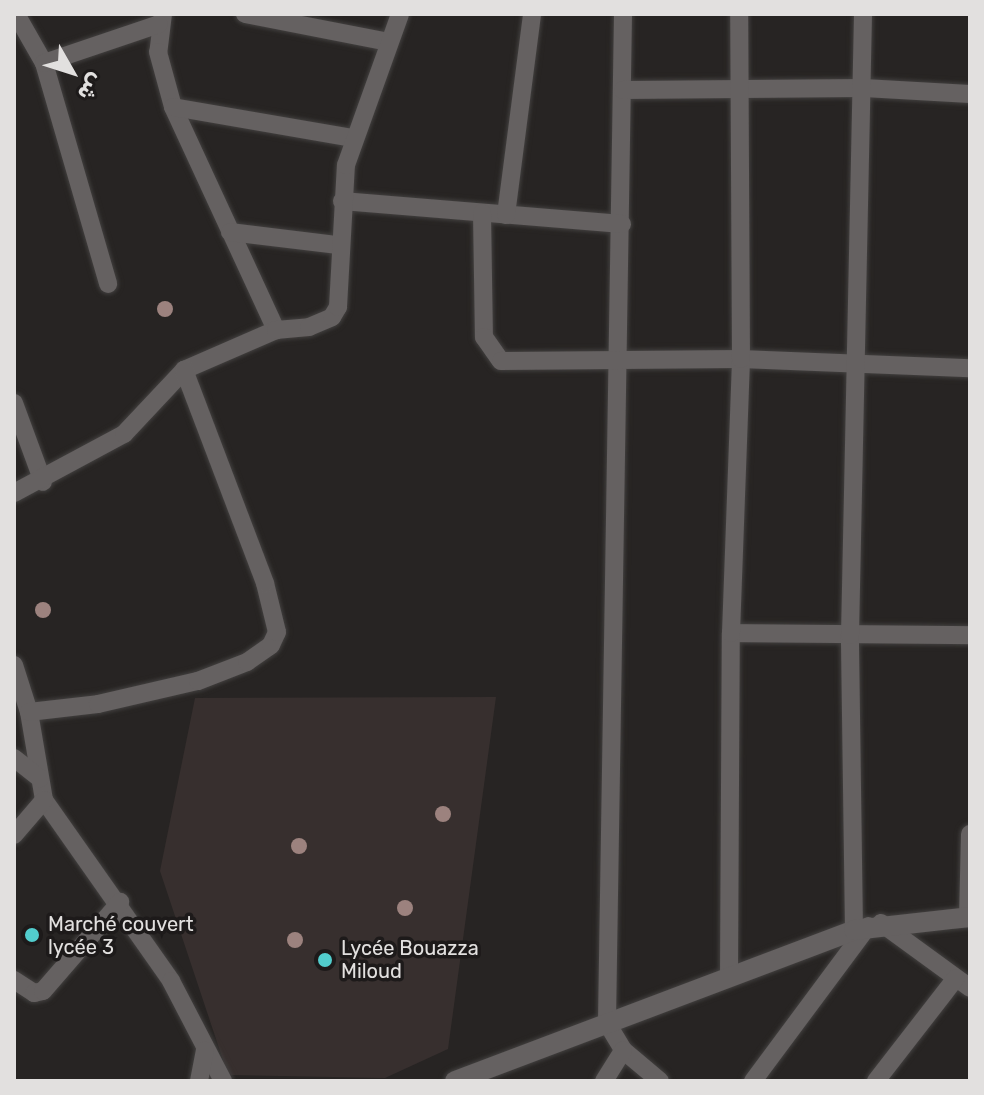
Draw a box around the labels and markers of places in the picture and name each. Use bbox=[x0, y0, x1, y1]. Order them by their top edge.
place label: Marché couvert lycée 3 bbox=[48, 912, 194, 959]
marker: Marché couvert lycée 3 bbox=[23, 926, 41, 944]
place label: Lycée Bouazza Miloud bbox=[341, 936, 479, 983]
marker: Lycée Bouazza Miloud bbox=[316, 951, 334, 969]

